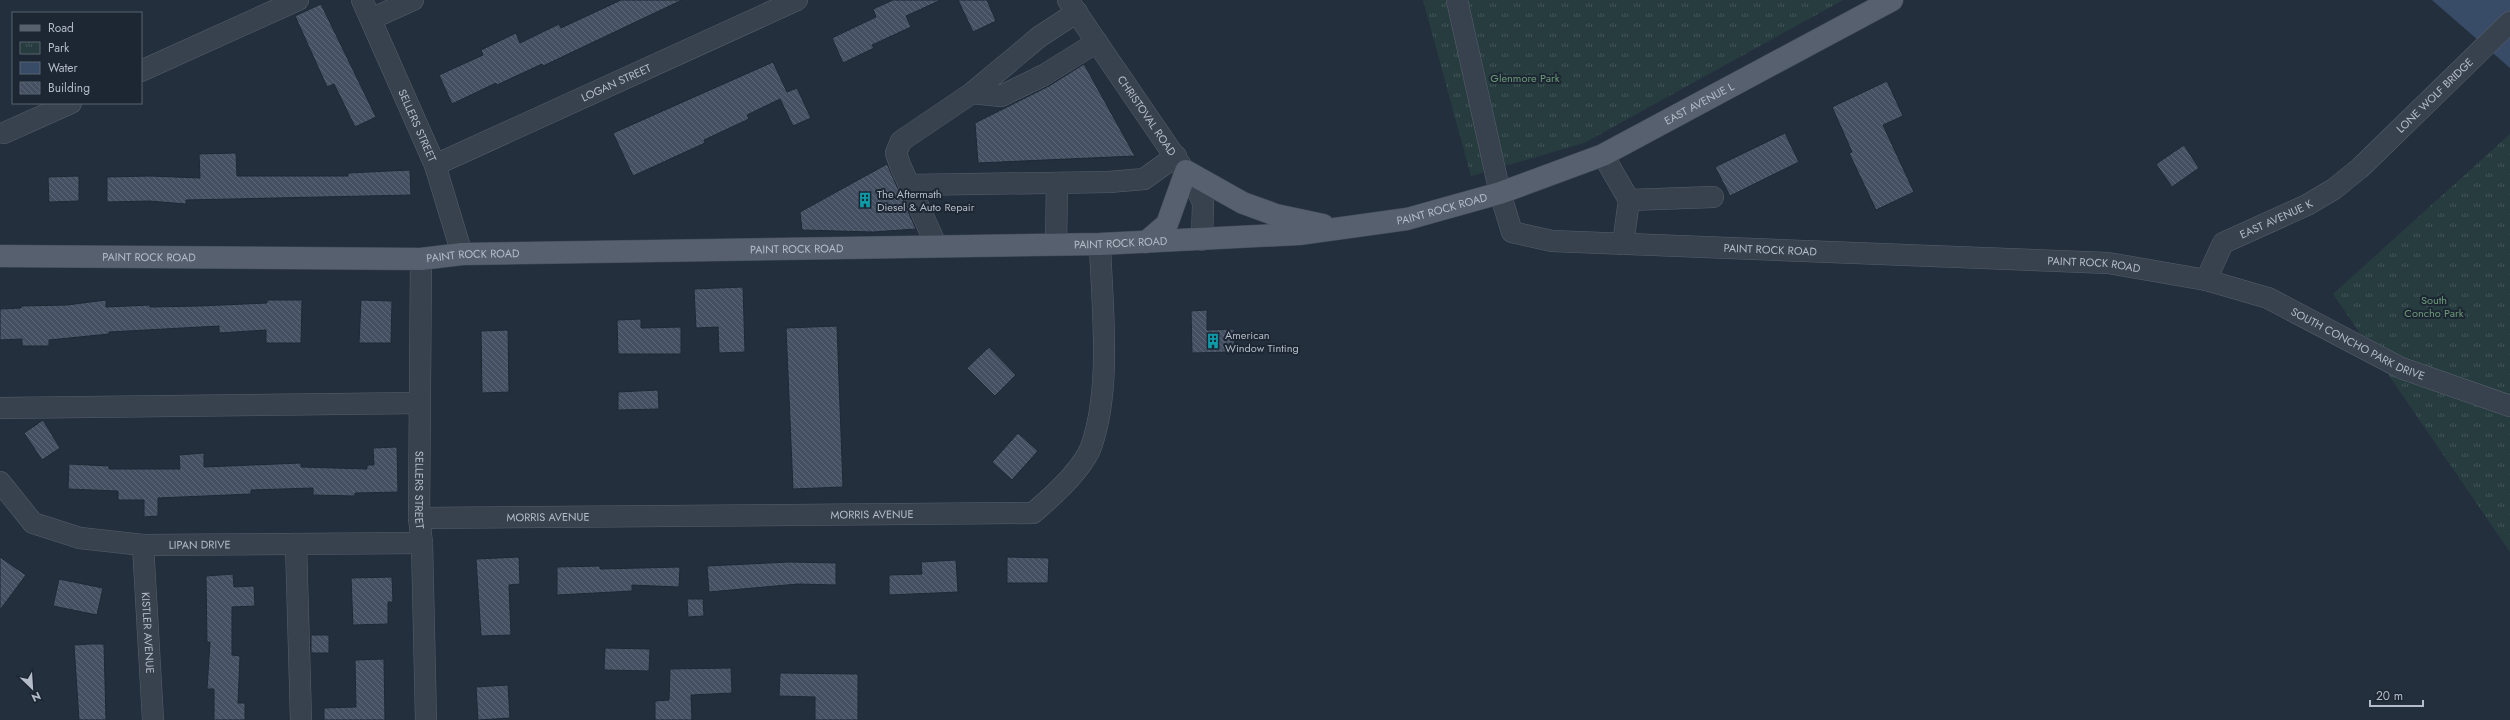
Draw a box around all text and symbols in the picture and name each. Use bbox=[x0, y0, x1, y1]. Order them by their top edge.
legend bbox=[12, 12, 142, 104]
text: Road bbox=[48, 19, 74, 37]
text: Park bbox=[48, 39, 70, 57]
street label: LONE WOLF BRIDGE bbox=[2393, 54, 2477, 136]
text: Water bbox=[48, 59, 79, 77]
street label: LOGAN STREET bbox=[579, 60, 654, 105]
park label: Glenmore Park bbox=[1490, 70, 1560, 86]
street label: CHRISTOVAL ROAD bbox=[1114, 72, 1180, 160]
street label: EAST AVENUE L bbox=[1661, 78, 1737, 129]
text: Building bbox=[48, 79, 90, 97]
street label: SELLERS STREET bbox=[394, 86, 441, 164]
place label: The Aftermath Diesel & Auto Repair bbox=[877, 186, 975, 215]
street label: PAINT ROCK ROAD bbox=[1396, 189, 1490, 228]
building icon: The Aftermath Diesel & Auto Repair bbox=[856, 191, 874, 209]
street label: EAST AVENUE K bbox=[2237, 195, 2316, 242]
street label: PAINT ROCK ROAD bbox=[1074, 233, 1168, 252]
street label: PAINT ROCK ROAD bbox=[750, 240, 844, 257]
street label: PAINT ROCK ROAD bbox=[1723, 240, 1818, 259]
street label: PAINT ROCK ROAD bbox=[425, 245, 520, 266]
street label: PAINT ROCK ROAD bbox=[102, 249, 196, 265]
street label: PAINT ROCK ROAD bbox=[2047, 253, 2142, 277]
park label: South Concho Park bbox=[2404, 292, 2464, 321]
street label: SOUTH CONCHO PARK DRIVE bbox=[2288, 303, 2427, 384]
place label: American Window Tinting bbox=[1225, 327, 1299, 356]
building icon: American Window Tinting bbox=[1204, 332, 1222, 350]
street label: SELLERS STREET bbox=[411, 451, 428, 530]
street label: MORRIS AVENUE bbox=[830, 506, 914, 523]
street label: MORRIS AVENUE bbox=[506, 509, 590, 525]
street label: LIPAN DRIVE bbox=[169, 536, 231, 553]
street label: KISTLER AVENUE bbox=[138, 592, 158, 674]
north arrow bbox=[12, 668, 52, 708]
scale bar bbox=[2370, 682, 2423, 708]
text: 20 m bbox=[2376, 687, 2403, 705]
text: N bbox=[29, 688, 44, 706]

